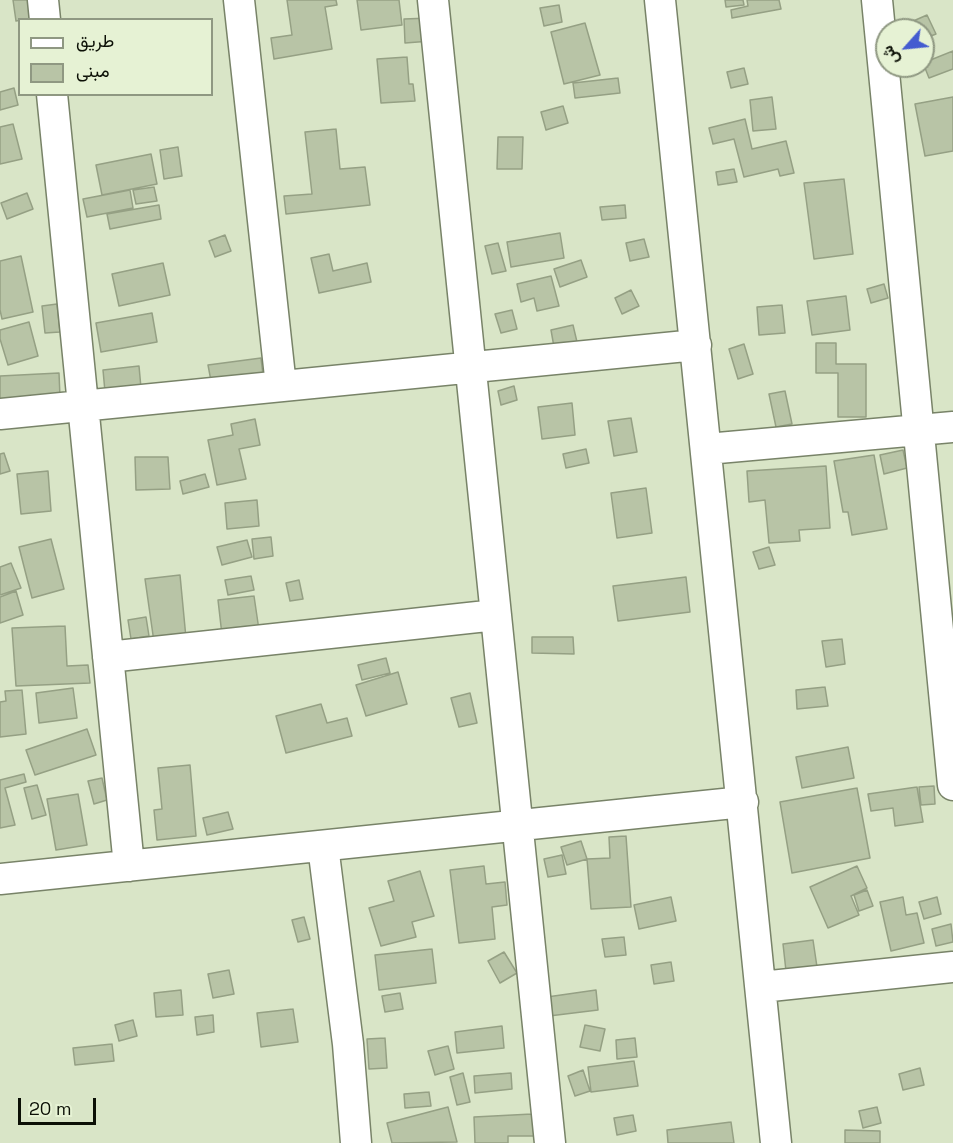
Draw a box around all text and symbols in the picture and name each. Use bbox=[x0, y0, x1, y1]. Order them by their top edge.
legend bbox=[18, 18, 213, 96]
north arrow bbox=[875, 18, 935, 78]
text: طريق bbox=[76, 29, 114, 52]
text: ش bbox=[877, 42, 904, 69]
text: مبنى bbox=[76, 59, 110, 82]
scale bar bbox=[21, 1086, 99, 1124]
text: 20 m bbox=[29, 1097, 72, 1120]

